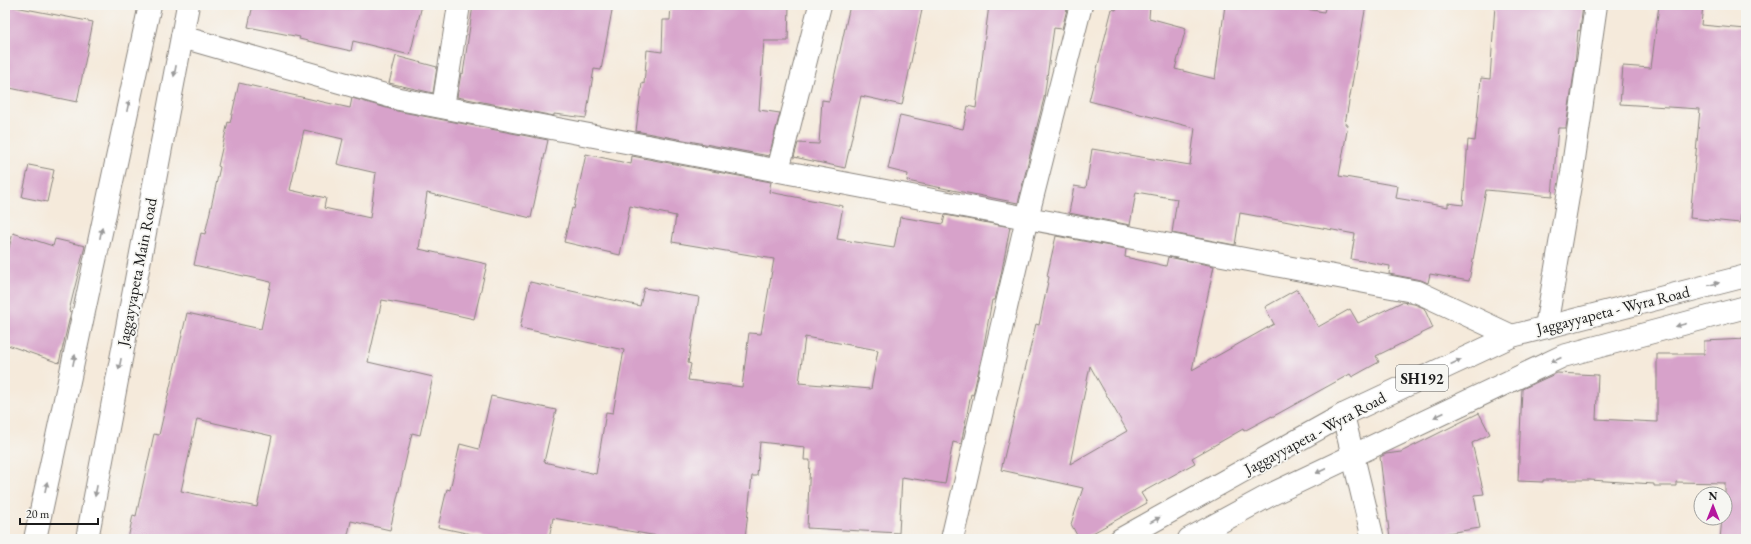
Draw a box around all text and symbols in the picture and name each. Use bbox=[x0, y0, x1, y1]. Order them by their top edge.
one-way arrow bbox=[172, 65, 178, 77]
one-way arrow bbox=[126, 100, 132, 112]
street label: Jaggayyapeta Main Road bbox=[112, 195, 162, 350]
one-way arrow bbox=[99, 227, 105, 239]
street label: Jaggayyapeta - Wyra Road bbox=[1532, 281, 1693, 340]
one-way arrow bbox=[1708, 281, 1720, 287]
one-way arrow bbox=[1675, 322, 1688, 328]
one-way arrow bbox=[71, 354, 77, 366]
one-way arrow bbox=[117, 357, 123, 370]
one-way arrow bbox=[1551, 357, 1562, 363]
one-way arrow bbox=[1450, 359, 1462, 365]
road number: SH192 bbox=[1396, 365, 1448, 391]
street label: Jaggayyapeta - Wyra Road bbox=[1239, 386, 1390, 480]
one-way arrow bbox=[1433, 412, 1444, 418]
one-way arrow bbox=[1316, 468, 1327, 474]
one-way arrow bbox=[44, 481, 50, 493]
one-way arrow bbox=[93, 485, 99, 497]
north arrow bbox=[1693, 486, 1733, 526]
text: N bbox=[1709, 489, 1718, 503]
scale bar bbox=[20, 500, 98, 526]
text: 20 m bbox=[26, 506, 50, 522]
one-way arrow bbox=[1149, 517, 1161, 523]

